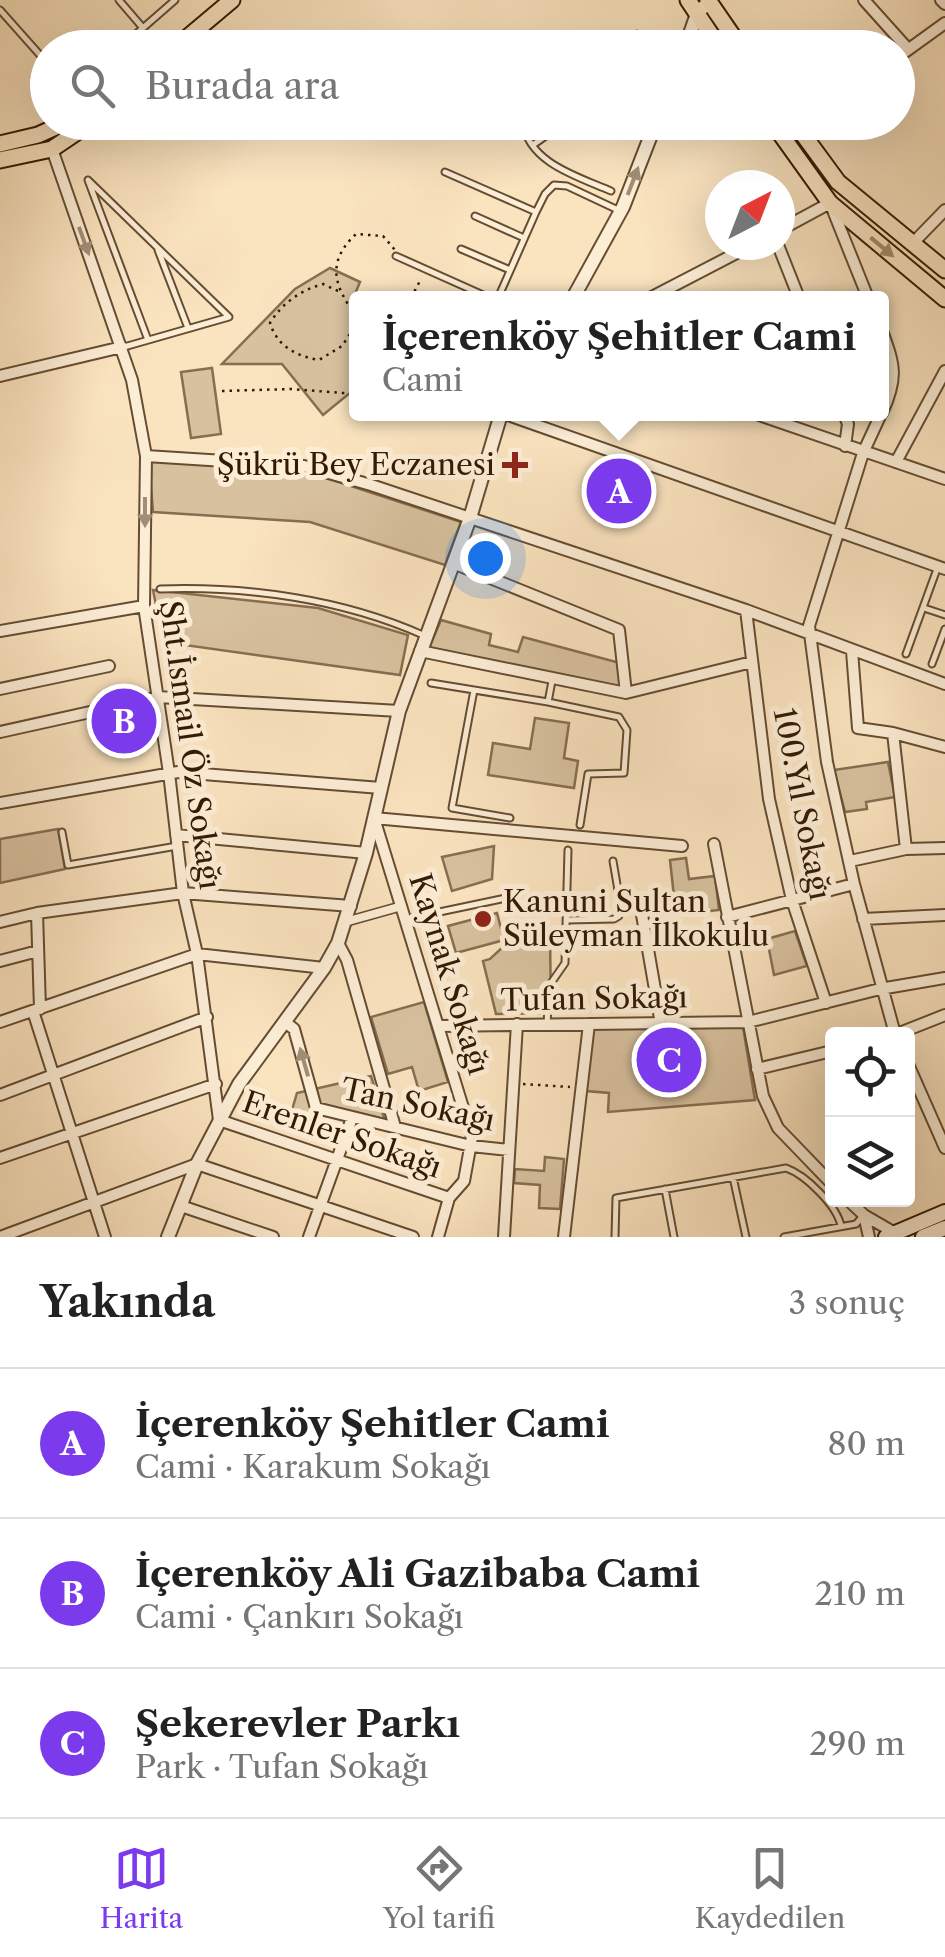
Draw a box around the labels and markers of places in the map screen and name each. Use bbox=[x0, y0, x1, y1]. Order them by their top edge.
place label: Şükrü Bey Eczanesi bbox=[217, 446, 495, 483]
marker: Şükrü Bey Eczanesi bbox=[504, 454, 526, 476]
pin: A bbox=[586, 454, 652, 528]
pin: B bbox=[92, 684, 156, 758]
place label: Kanuni Sultan Süleyman İlkokulu bbox=[503, 883, 769, 954]
marker: Kanuni Sultan Süleyman İlkokulu bbox=[472, 908, 494, 930]
pin: C bbox=[636, 1022, 702, 1098]

